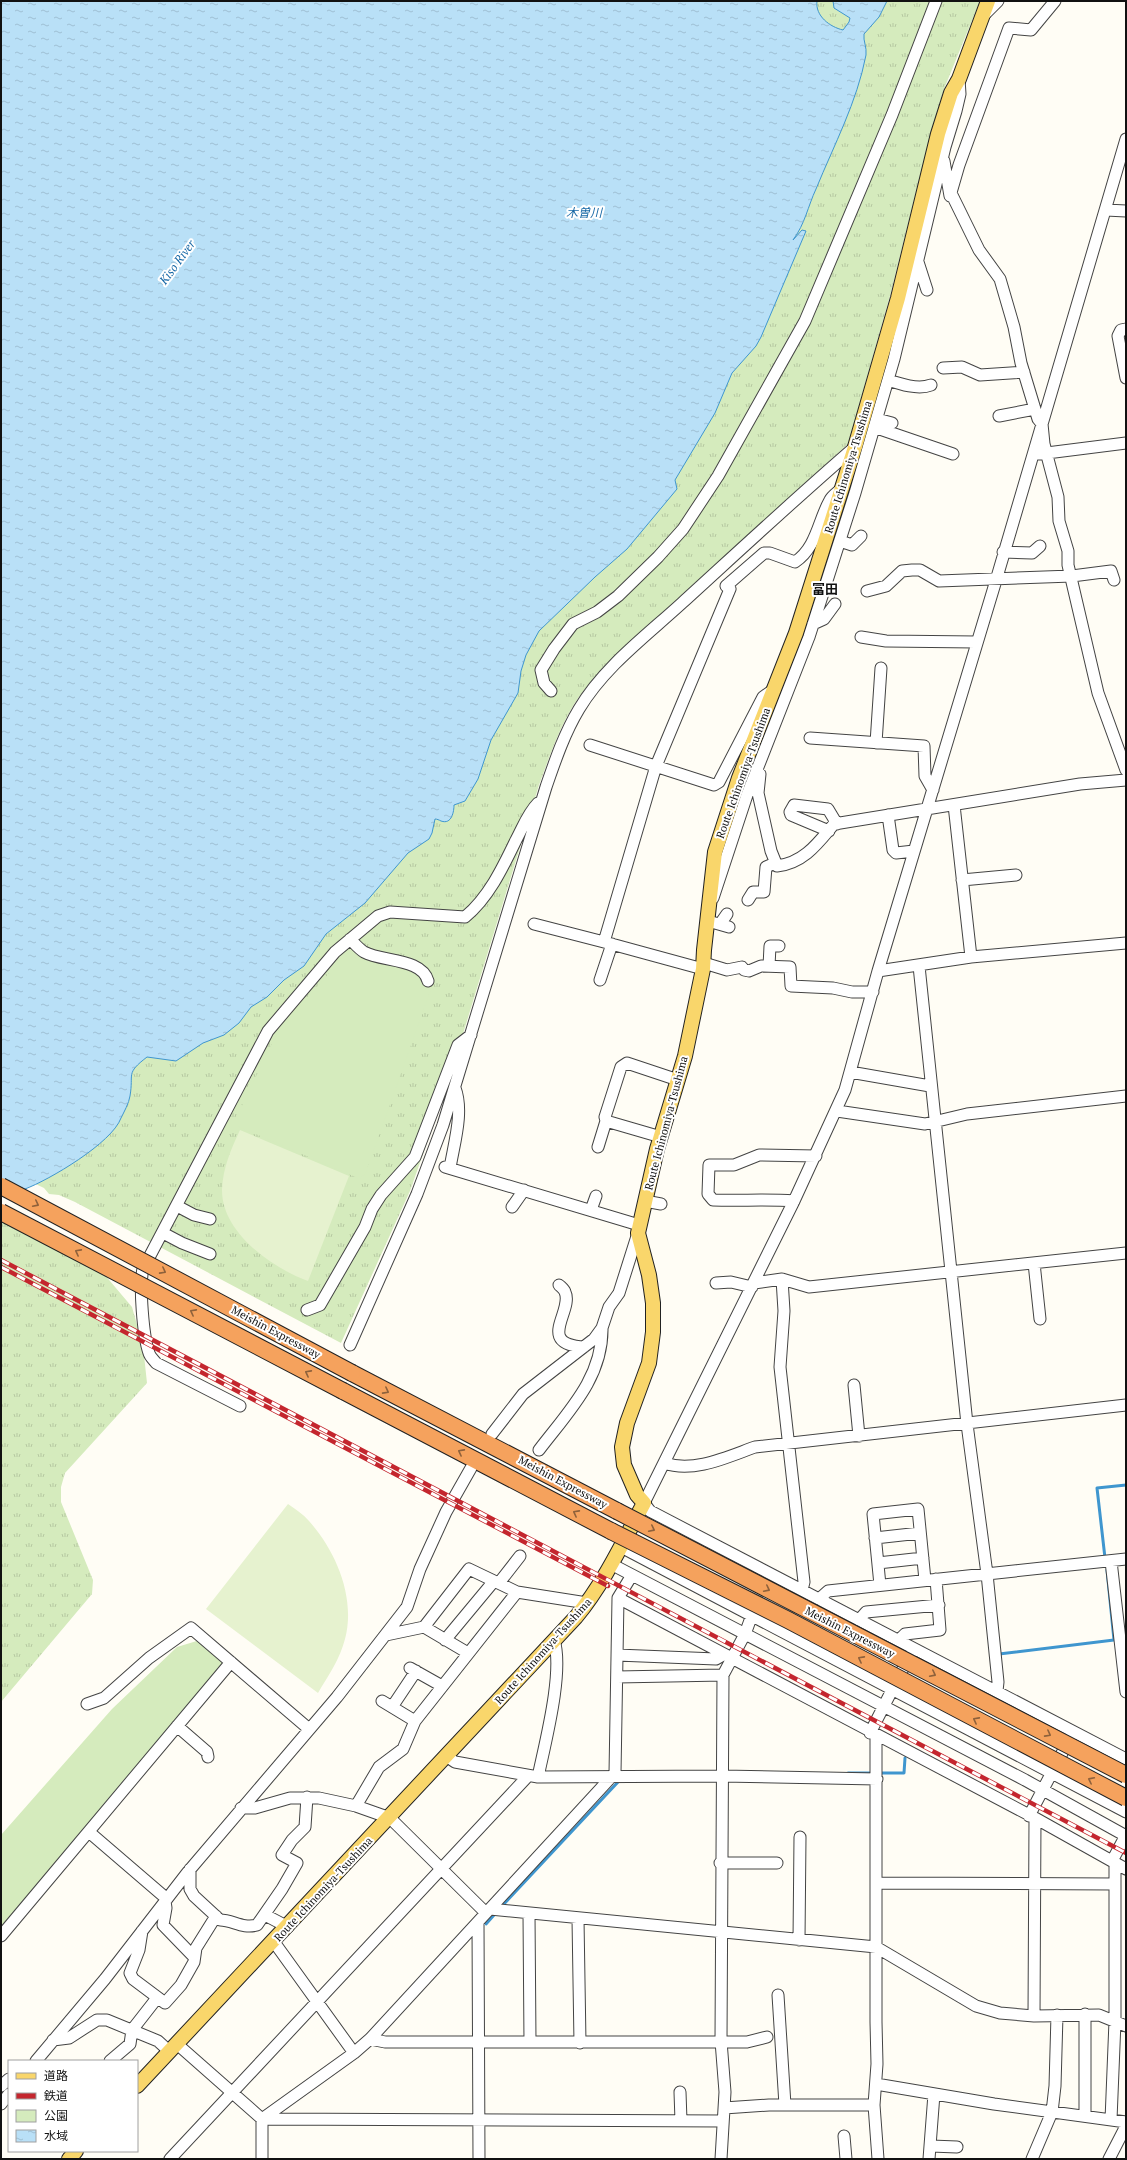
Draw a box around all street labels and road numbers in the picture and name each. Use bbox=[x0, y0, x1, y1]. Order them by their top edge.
street label: Route Ichinomiya-Tsushima bbox=[821, 399, 875, 535]
street label: Route Ichinomiya-Tsushima bbox=[713, 705, 773, 840]
street label: Route Ichinomiya-Tsushima bbox=[641, 1054, 691, 1191]
street label: Meishin Expressway bbox=[229, 1303, 323, 1362]
street label: Meishin Expressway bbox=[516, 1453, 610, 1512]
street label: Route Ichinomiya-Tsushima bbox=[492, 1595, 595, 1707]
street label: Meishin Expressway bbox=[803, 1603, 898, 1661]
street label: Route Ichinomiya-Tsushima bbox=[271, 1833, 375, 1944]

